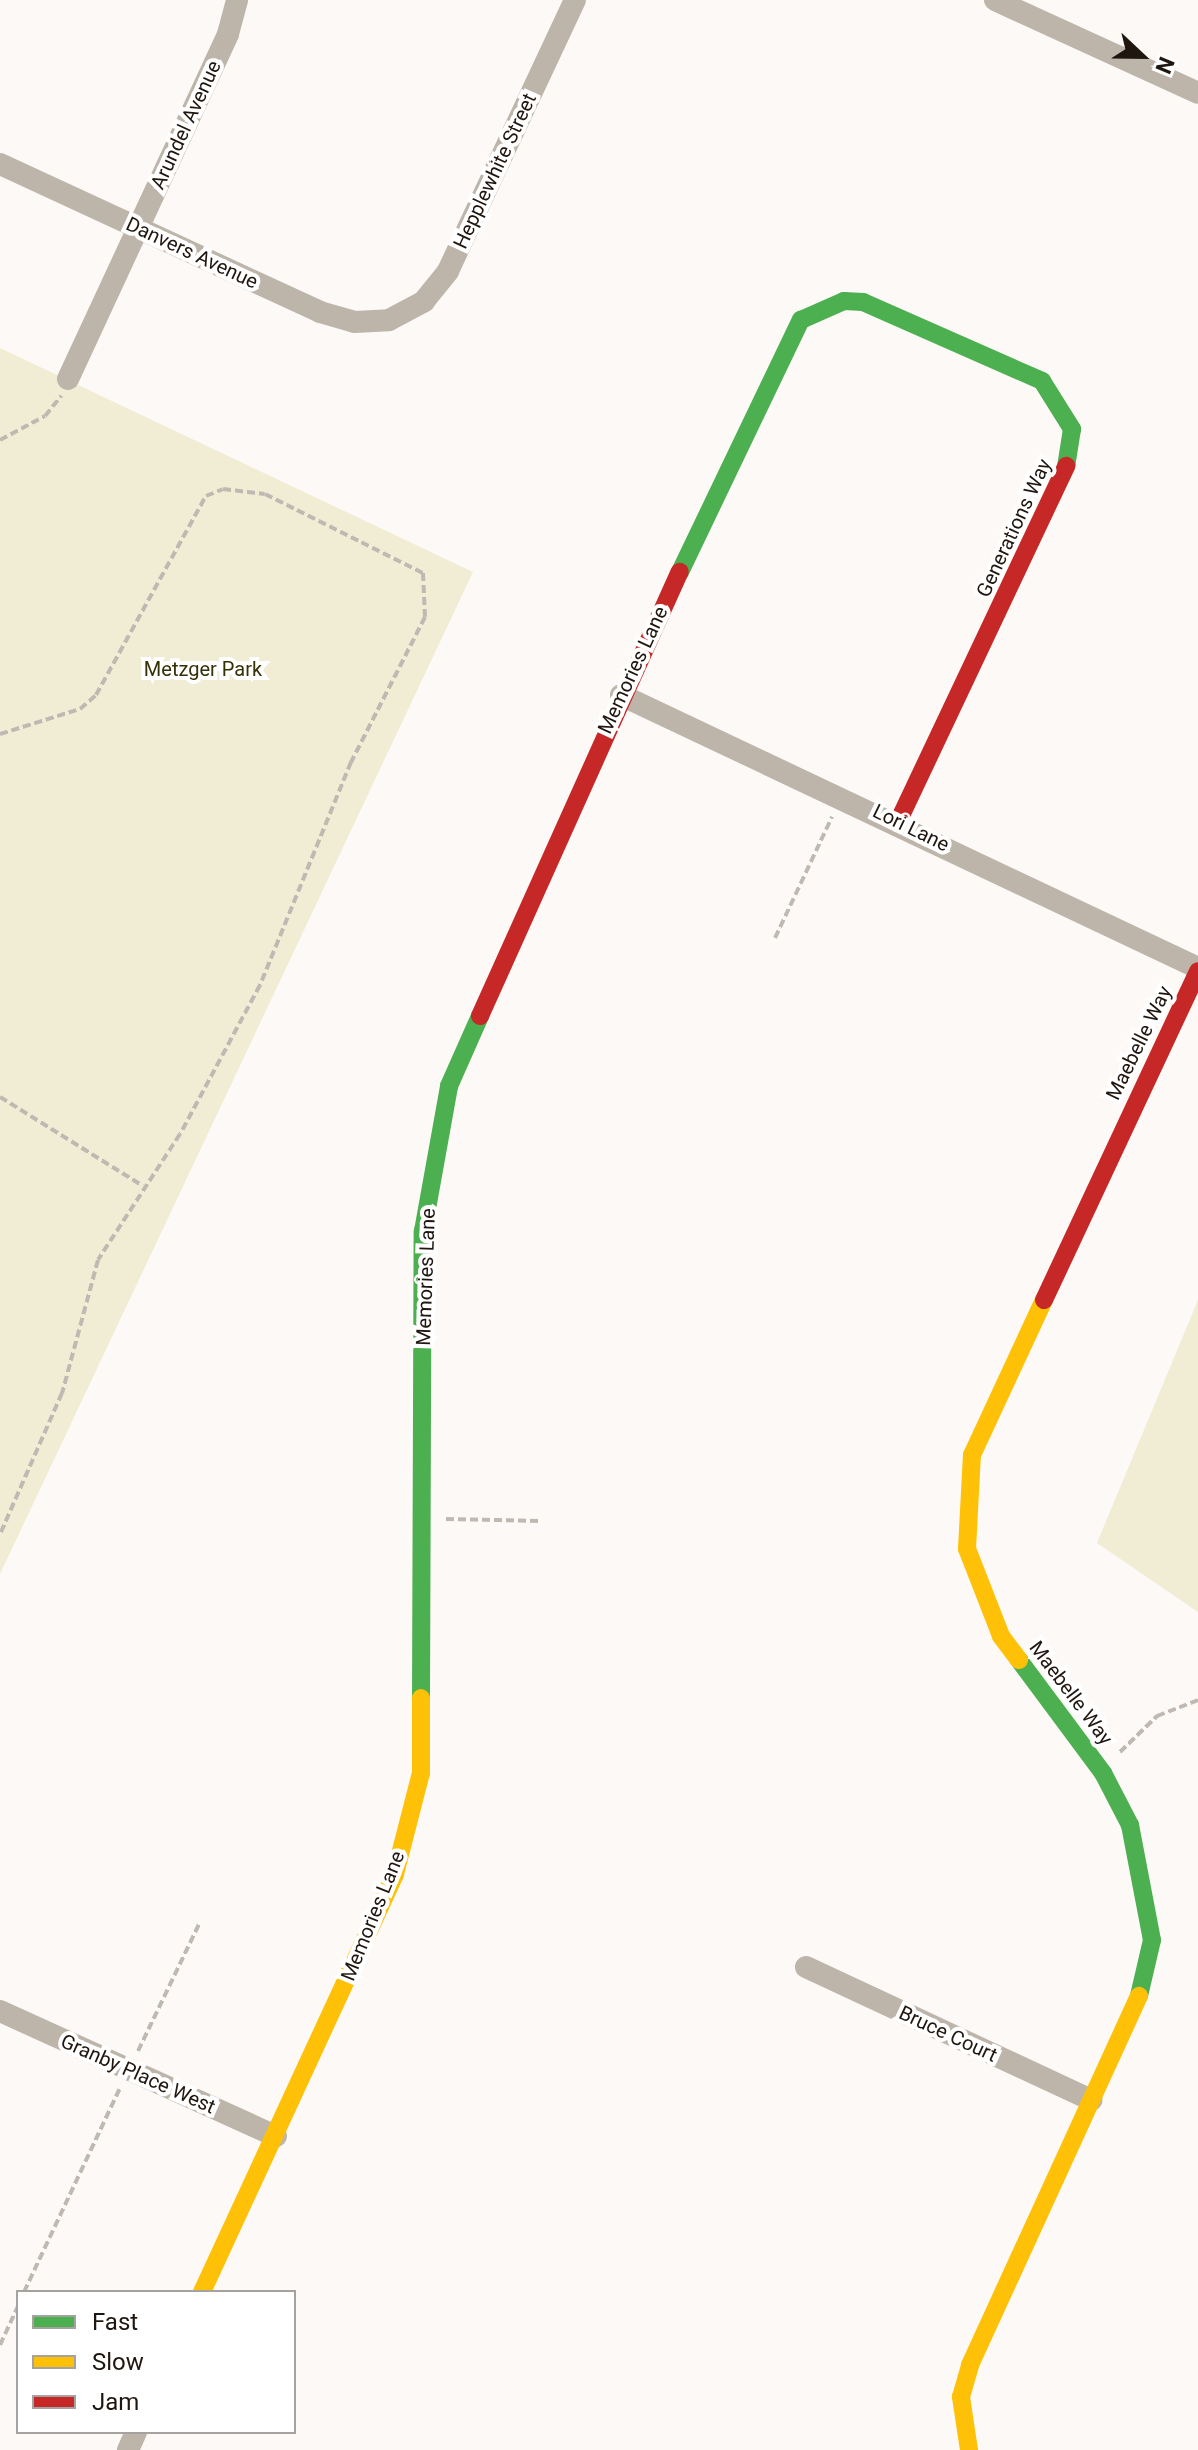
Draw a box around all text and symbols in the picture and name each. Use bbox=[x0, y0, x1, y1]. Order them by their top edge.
north arrow bbox=[1102, 16, 1182, 96]
text: N bbox=[1150, 53, 1179, 77]
street label: Arundel Avenue bbox=[146, 57, 226, 193]
street label: Hepplewhite Street bbox=[449, 90, 541, 252]
street label: Danvers Avenue bbox=[122, 212, 262, 294]
street label: Generations Way bbox=[971, 455, 1057, 601]
street label: Memories Lane bbox=[593, 602, 673, 738]
park label: Metzger Park bbox=[144, 657, 262, 681]
street label: Lori Lane bbox=[869, 799, 953, 857]
street label: Maebelle Way bbox=[1101, 982, 1177, 1104]
street label: Memories Lane bbox=[412, 1208, 440, 1346]
street label: Maebelle Way bbox=[1024, 1636, 1118, 1750]
street label: Memories Lane bbox=[336, 1848, 410, 1984]
street label: Bruce Court bbox=[895, 2001, 1001, 2067]
street label: Granby Place West bbox=[57, 2029, 219, 2119]
legend bbox=[16, 2290, 296, 2434]
text: Fast bbox=[92, 2308, 138, 2336]
text: Slow bbox=[92, 2348, 144, 2376]
text: Jam bbox=[92, 2388, 139, 2416]

